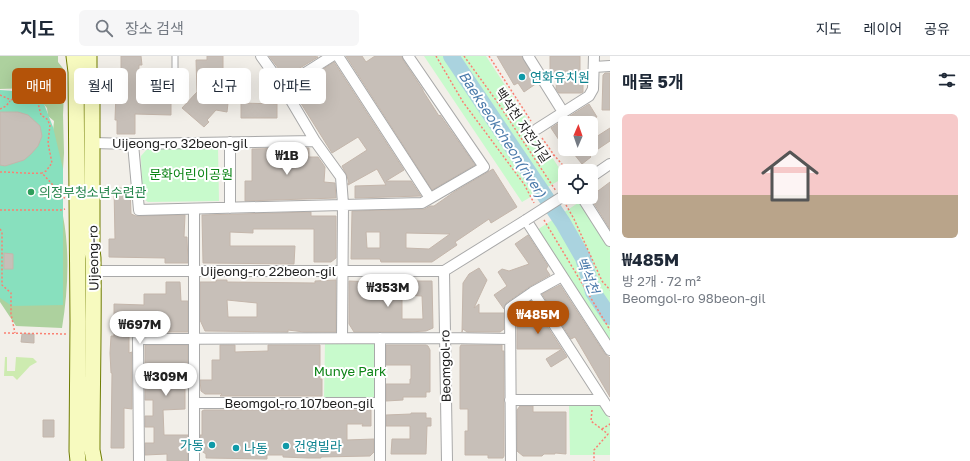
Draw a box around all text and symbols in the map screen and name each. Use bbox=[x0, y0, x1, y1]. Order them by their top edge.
search box bbox=[79, 10, 359, 46]
text: 지도 bbox=[20, 17, 55, 40]
icon: search bbox=[93, 17, 115, 39]
text: 장소 검색 bbox=[125, 19, 184, 37]
text: 지도 bbox=[816, 20, 842, 37]
text: 레이어 bbox=[864, 20, 902, 37]
text: 공유 bbox=[924, 20, 950, 37]
chip: 매매 bbox=[12, 68, 66, 104]
chip: 월세 bbox=[74, 68, 128, 104]
chip: 필터 bbox=[136, 68, 189, 104]
chip: 신규 bbox=[197, 68, 251, 104]
chip: 아파트 bbox=[259, 68, 326, 104]
water label: Baekseokcheon(river) bbox=[456, 68, 551, 201]
place label: 연화유치원 bbox=[530, 69, 590, 85]
icon: filters bbox=[936, 69, 958, 91]
text: 매물 5개 bbox=[622, 71, 684, 92]
marker: 연화유치원 bbox=[517, 72, 527, 82]
street label: 백석천 자전거길 bbox=[492, 84, 554, 166]
north arrow bbox=[558, 116, 598, 156]
map controls bbox=[558, 116, 598, 204]
street label: Uijeong-ro 32beon-gil bbox=[112, 135, 248, 151]
icon: home bbox=[754, 140, 826, 212]
pin: ₩1B bbox=[268, 142, 306, 176]
text: ₩1B bbox=[275, 147, 299, 163]
button: locate bbox=[558, 164, 598, 204]
park label: 문화어린이공원 bbox=[149, 166, 233, 182]
place label: 의정부청소년수련관 bbox=[39, 184, 147, 200]
marker: 의정부청소년수련관 bbox=[26, 187, 36, 197]
street label: Uijeong-ro bbox=[84, 225, 102, 291]
text: ₩485M bbox=[622, 249, 679, 270]
water label: 백석천 bbox=[573, 254, 604, 297]
street label: Uijeong-ro 22beon-gil bbox=[200, 263, 336, 279]
text: 방 2개 · 72 m² bbox=[622, 273, 701, 289]
pin: ₩353M bbox=[360, 274, 416, 308]
text: ₩353M bbox=[366, 279, 410, 295]
text: Beomgol-ro 98beon-gil bbox=[622, 290, 766, 306]
pin: ₩485M bbox=[510, 301, 566, 335]
text: ₩485M bbox=[516, 306, 560, 322]
pin: ₩697M bbox=[112, 311, 168, 345]
text: ₩697M bbox=[119, 316, 161, 332]
street label: Beomgol-ro bbox=[436, 329, 454, 402]
pin: ₩309M bbox=[138, 363, 194, 397]
park label: Munye Park bbox=[314, 363, 387, 379]
text: ₩309M bbox=[144, 368, 188, 384]
street label: Beomgol-ro 107beon-gil bbox=[224, 395, 374, 411]
place label: 가동 bbox=[180, 437, 204, 453]
place label: 건영빌라 bbox=[294, 438, 342, 454]
marker: 가동 bbox=[207, 440, 217, 450]
place label: 나동 bbox=[244, 440, 268, 456]
marker: 건영빌라 bbox=[281, 441, 291, 451]
marker: 나동 bbox=[231, 443, 241, 453]

